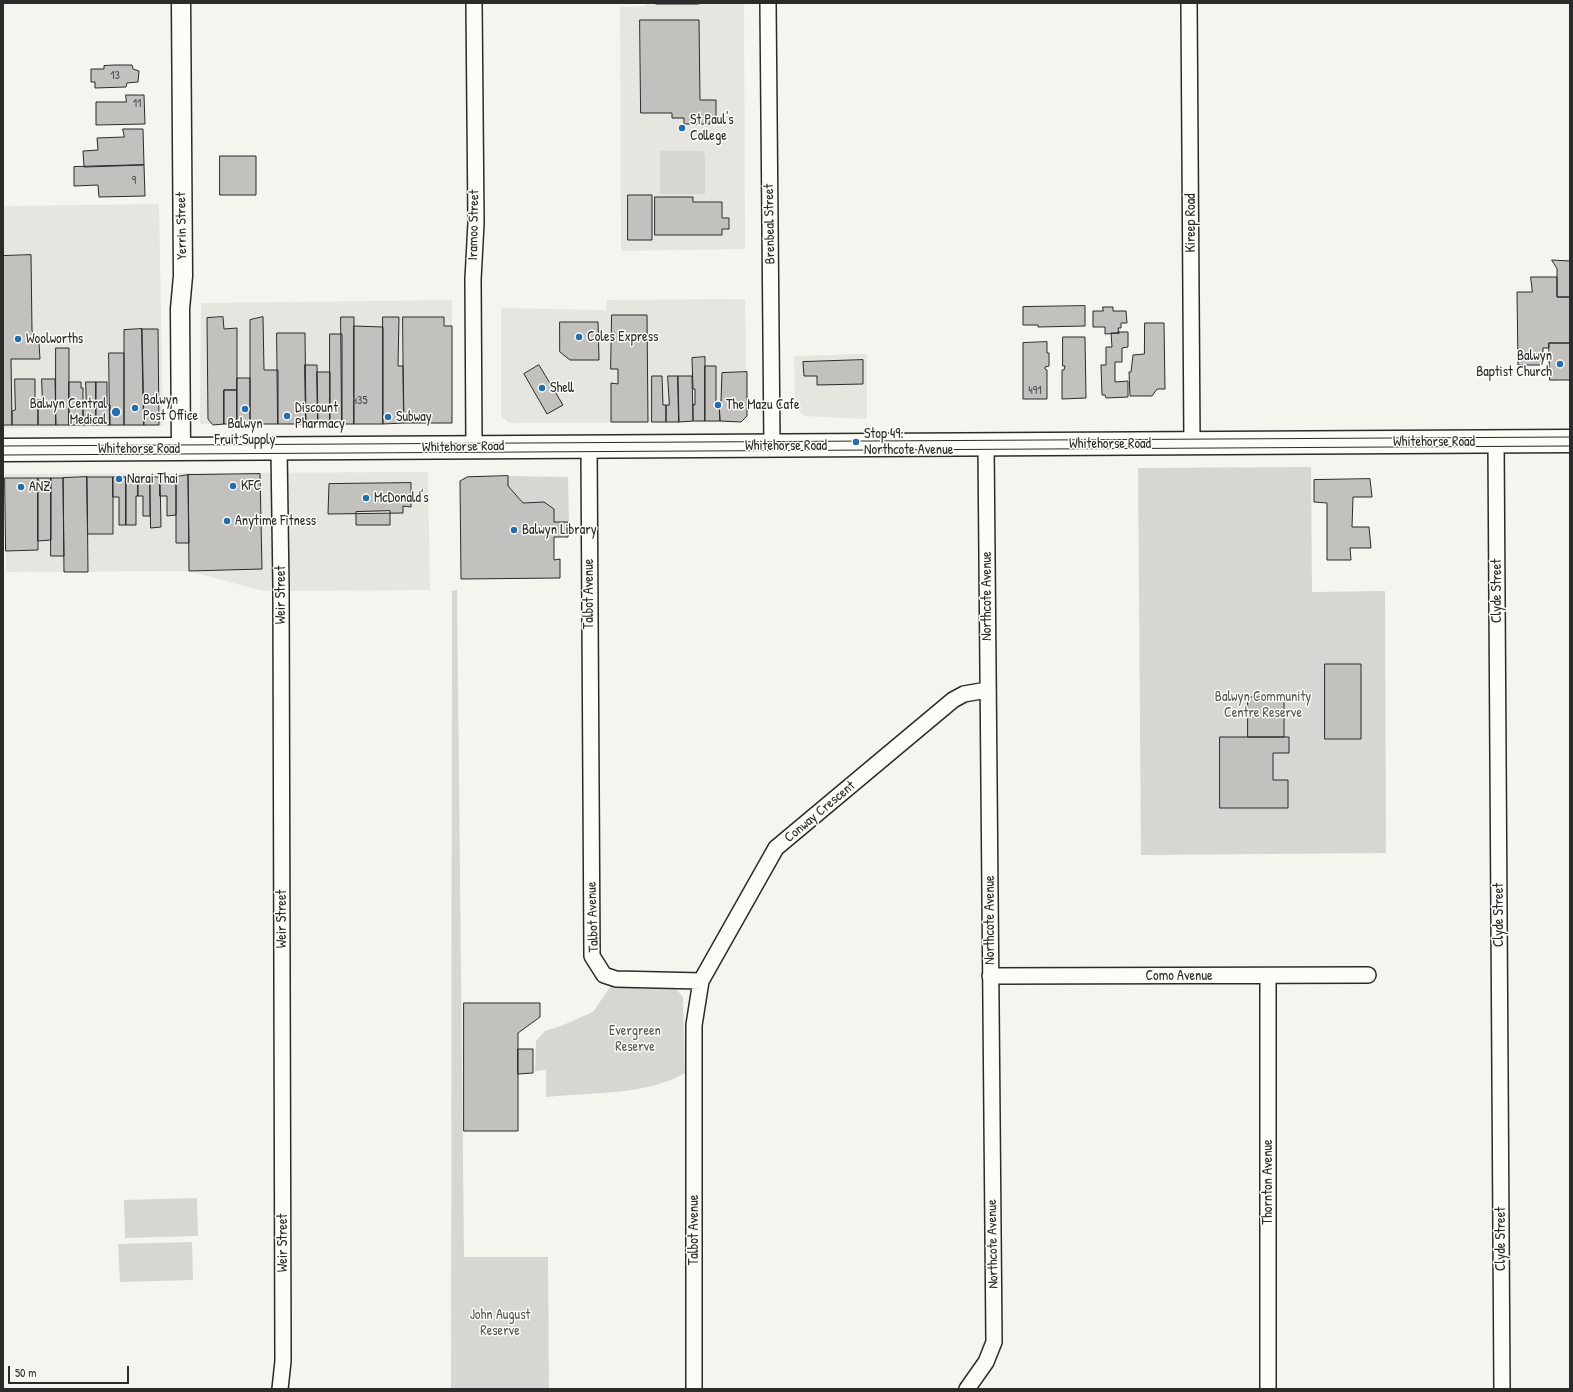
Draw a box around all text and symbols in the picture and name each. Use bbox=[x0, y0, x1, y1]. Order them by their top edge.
house number: 13 bbox=[110, 69, 120, 83]
house number: 11 bbox=[133, 97, 141, 111]
place label: St Paul's College bbox=[690, 112, 734, 144]
marker: St Paul's College bbox=[677, 123, 687, 133]
house number: 9 bbox=[132, 174, 136, 188]
street label: Brenbeal Street bbox=[761, 183, 779, 265]
street label: Iramoo Street bbox=[465, 189, 483, 261]
street label: Yerrin Street bbox=[173, 192, 191, 260]
street label: Kireep Road bbox=[1183, 193, 1199, 253]
place label: Coles Express bbox=[587, 329, 658, 345]
place label: Woolworths bbox=[26, 331, 83, 347]
marker: Coles Express bbox=[574, 332, 584, 342]
marker: Woolworths bbox=[13, 334, 23, 344]
place label: Balwyn Baptist Church bbox=[1476, 348, 1552, 380]
marker: Balwyn Baptist Church bbox=[1555, 359, 1565, 369]
place label: Shell bbox=[550, 380, 574, 396]
marker: Shell bbox=[537, 383, 547, 393]
house number: 491 bbox=[1028, 384, 1042, 398]
place label: Balwyn Post Office bbox=[143, 392, 198, 424]
house number: 435 bbox=[353, 394, 367, 408]
place label: Balwyn Central Medical bbox=[30, 396, 107, 428]
place label: The Mazu Cafe bbox=[726, 397, 800, 413]
place label: Discount Pharmacy bbox=[295, 400, 345, 432]
marker: The Mazu Cafe bbox=[713, 400, 723, 410]
marker: Balwyn Post Office bbox=[130, 403, 140, 413]
marker: Balwyn Fruit Supply bbox=[240, 404, 250, 414]
marker: Balwyn Central Medical bbox=[110, 406, 122, 418]
place label: Subway bbox=[396, 409, 432, 425]
marker: Discount Pharmacy bbox=[282, 411, 292, 421]
marker: Subway bbox=[383, 412, 393, 422]
place label: Balwyn Fruit Supply bbox=[214, 416, 276, 448]
place label: Stop 49: Northcote Avenue bbox=[864, 426, 953, 458]
street label: Whitehorse Road bbox=[1393, 434, 1475, 450]
street label: Whitehorse Road bbox=[1069, 436, 1151, 452]
marker: Stop 49: Northcote Avenue bbox=[851, 437, 861, 447]
street label: Whitehorse Road bbox=[422, 438, 504, 456]
street label: Whitehorse Road bbox=[745, 438, 827, 454]
street label: Whitehorse Road bbox=[98, 441, 180, 457]
place label: Narai Thai bbox=[127, 471, 178, 487]
marker: Narai Thai bbox=[114, 474, 124, 484]
place label: KFC bbox=[241, 478, 261, 494]
place label: ANZ bbox=[29, 479, 50, 495]
marker: KFC bbox=[228, 481, 238, 491]
marker: ANZ bbox=[16, 482, 26, 492]
place label: McDonald's bbox=[374, 490, 429, 506]
marker: McDonald's bbox=[361, 493, 371, 503]
place label: Anytime Fitness bbox=[235, 513, 316, 529]
marker: Anytime Fitness bbox=[222, 516, 232, 526]
place label: Balwyn Library bbox=[522, 522, 597, 538]
marker: Balwyn Library bbox=[509, 525, 519, 535]
street label: Northcote Avenue bbox=[979, 551, 995, 641]
street label: Talbot Avenue bbox=[581, 559, 597, 629]
street label: Clyde Street bbox=[1489, 559, 1505, 623]
street label: Weir Street bbox=[273, 566, 289, 624]
park label: Balwyn Community Centre Reserve bbox=[1215, 689, 1311, 722]
street label: Conway Crescent bbox=[781, 778, 859, 846]
street label: Northcote Avenue bbox=[982, 875, 998, 965]
street label: Talbot Avenue bbox=[583, 881, 603, 953]
street label: Clyde Street bbox=[1491, 883, 1507, 947]
street label: Weir Street bbox=[274, 890, 290, 948]
street label: Como Avenue bbox=[1145, 968, 1213, 984]
park label: Evergreen Reserve bbox=[609, 1023, 661, 1056]
street label: Thornton Avenue bbox=[1260, 1139, 1276, 1225]
street label: Talbot Avenue bbox=[686, 1195, 702, 1265]
street label: Northcote Avenue bbox=[984, 1199, 1002, 1289]
street label: Clyde Street bbox=[1493, 1207, 1509, 1271]
street label: Weir Street bbox=[275, 1214, 291, 1272]
park label: John August Reserve bbox=[470, 1307, 530, 1340]
scale bar bbox=[10, 1358, 131, 1384]
text: 50 m bbox=[15, 1364, 36, 1381]

